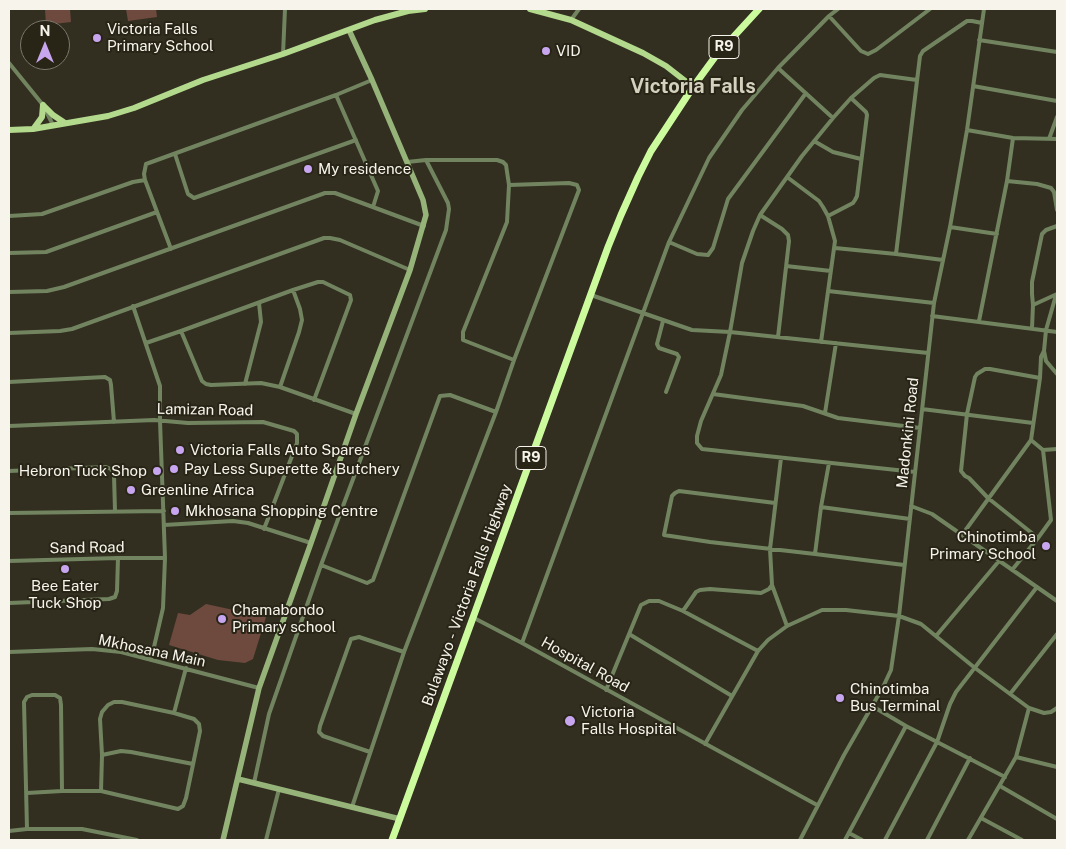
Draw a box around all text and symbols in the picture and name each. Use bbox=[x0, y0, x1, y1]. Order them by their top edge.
north arrow bbox=[20, 20, 70, 70]
place label: Victoria Falls Primary School bbox=[107, 20, 213, 55]
text: N bbox=[40, 23, 50, 39]
marker: Victoria Falls Primary School bbox=[91, 32, 103, 44]
road number: R9 bbox=[709, 36, 739, 58]
place label: VID bbox=[556, 42, 581, 60]
marker: VID bbox=[540, 45, 552, 57]
district label: Victoria Falls bbox=[630, 75, 756, 99]
place label: My residence bbox=[318, 160, 411, 178]
marker: My residence bbox=[302, 163, 314, 175]
street label: Madonkini Road bbox=[893, 377, 923, 489]
street label: Lamizan Road bbox=[156, 400, 254, 420]
place label: Victoria Falls Auto Spares bbox=[190, 441, 370, 459]
marker: Victoria Falls Auto Spares bbox=[174, 444, 186, 456]
road number: R9 bbox=[516, 446, 546, 469]
place label: Pay Less Superette & Butchery bbox=[184, 460, 400, 478]
place label: Hebron Tuck Shop bbox=[19, 462, 147, 480]
marker: Pay Less Superette & Butchery bbox=[168, 463, 180, 475]
marker: Hebron Tuck Shop bbox=[151, 465, 163, 477]
place label: Greenline Africa bbox=[141, 481, 254, 499]
street label: Bulawayo - Victoria Falls Highway bbox=[418, 482, 516, 708]
marker: Greenline Africa bbox=[125, 484, 137, 496]
place label: Mkhosana Shopping Centre bbox=[185, 502, 378, 520]
marker: Mkhosana Shopping Centre bbox=[169, 505, 181, 517]
place label: Chinotimba Primary School bbox=[930, 528, 1036, 563]
street label: Sand Road bbox=[49, 538, 125, 558]
marker: Chinotimba Primary School bbox=[1040, 540, 1052, 552]
marker: Bee Eater Tuck Shop bbox=[59, 563, 71, 575]
place label: Bee Eater Tuck Shop bbox=[28, 577, 102, 612]
place label: Chamabondo Primary school bbox=[232, 601, 336, 636]
marker: Chamabondo Primary school bbox=[216, 613, 228, 625]
street label: Mkhosana Main bbox=[97, 631, 207, 671]
street label: Hospital Road bbox=[538, 633, 632, 697]
place label: Chinotimba Bus Terminal bbox=[850, 680, 940, 715]
marker: Chinotimba Bus Terminal bbox=[834, 692, 846, 704]
place label: Victoria Falls Hospital bbox=[581, 703, 677, 738]
marker: Victoria Falls Hospital bbox=[563, 714, 577, 728]

